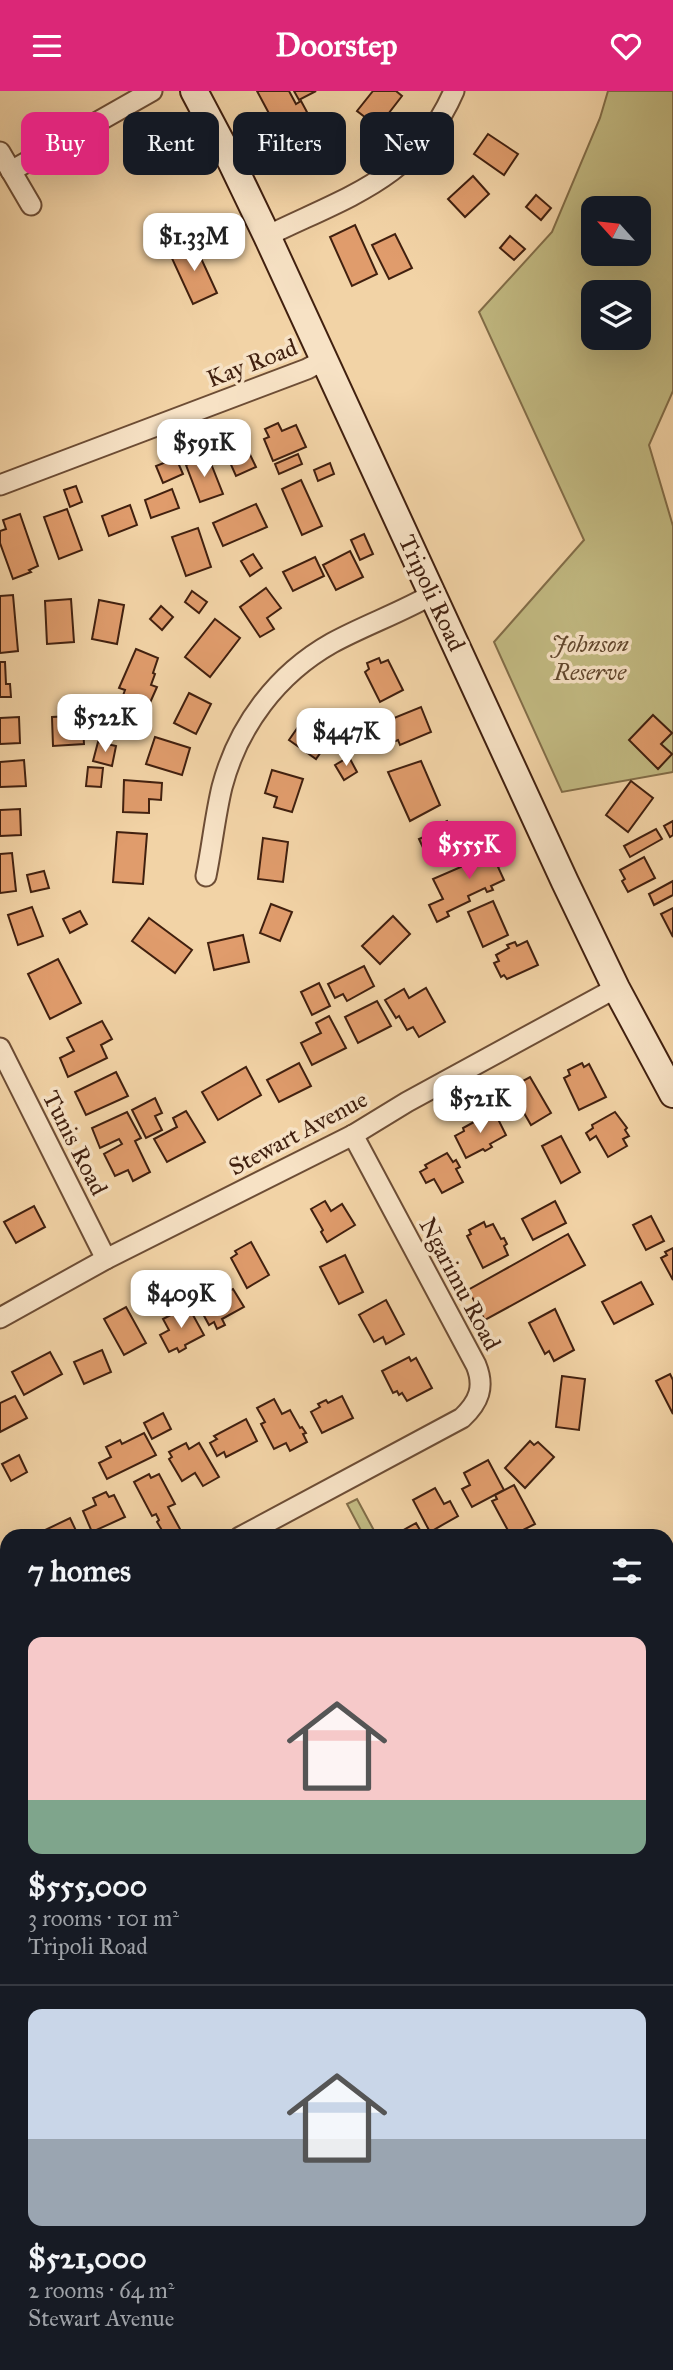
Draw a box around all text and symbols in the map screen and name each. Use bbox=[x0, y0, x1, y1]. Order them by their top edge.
text: Doorstep bbox=[275, 26, 398, 65]
icon: menu bbox=[28, 27, 66, 65]
icon: heart bbox=[607, 27, 645, 65]
chip: Buy bbox=[21, 112, 109, 175]
chip: Rent bbox=[123, 112, 219, 175]
chip: Filters bbox=[233, 112, 346, 175]
chip: New bbox=[360, 112, 454, 175]
north arrow bbox=[581, 196, 651, 266]
map controls bbox=[581, 196, 651, 350]
pin: $1.33M bbox=[137, 213, 251, 273]
text: $1.33M bbox=[159, 222, 229, 250]
button: layers bbox=[581, 280, 651, 350]
street label: Kay Road bbox=[203, 332, 301, 394]
pin: $591K bbox=[155, 419, 253, 479]
text: $591K bbox=[173, 428, 235, 456]
street label: Tripoli Road bbox=[392, 530, 472, 656]
park label: Johnson Reserve bbox=[549, 629, 629, 687]
pin: $522K bbox=[56, 695, 154, 754]
text: $522K bbox=[73, 703, 137, 731]
pin: $447K bbox=[297, 709, 395, 768]
text: $447K bbox=[312, 717, 380, 745]
pin: $555K bbox=[420, 821, 518, 881]
text: $555K bbox=[438, 830, 500, 858]
pin: $521K bbox=[431, 1075, 529, 1135]
street label: Stewart Avenue bbox=[223, 1084, 373, 1182]
text: $521K bbox=[449, 1084, 511, 1112]
street label: Tunis Road bbox=[36, 1086, 114, 1200]
street label: Ngarimu Road bbox=[412, 1212, 508, 1356]
pin: $409K bbox=[132, 1271, 230, 1330]
text: $409K bbox=[147, 1279, 215, 1307]
icon: filters bbox=[608, 1552, 646, 1590]
text: 7 homes bbox=[28, 1553, 131, 1589]
icon: home bbox=[274, 1683, 400, 1809]
text: $555,000 bbox=[28, 1868, 147, 1904]
text: 3 rooms · 101 m² bbox=[28, 1904, 179, 1932]
text: Tripoli Road bbox=[28, 1932, 148, 1960]
icon: home bbox=[274, 2055, 400, 2181]
text: $521,000 bbox=[28, 2240, 147, 2276]
text: 2 rooms · 64 m² bbox=[28, 2276, 174, 2304]
text: Stewart Avenue bbox=[28, 2304, 174, 2332]

